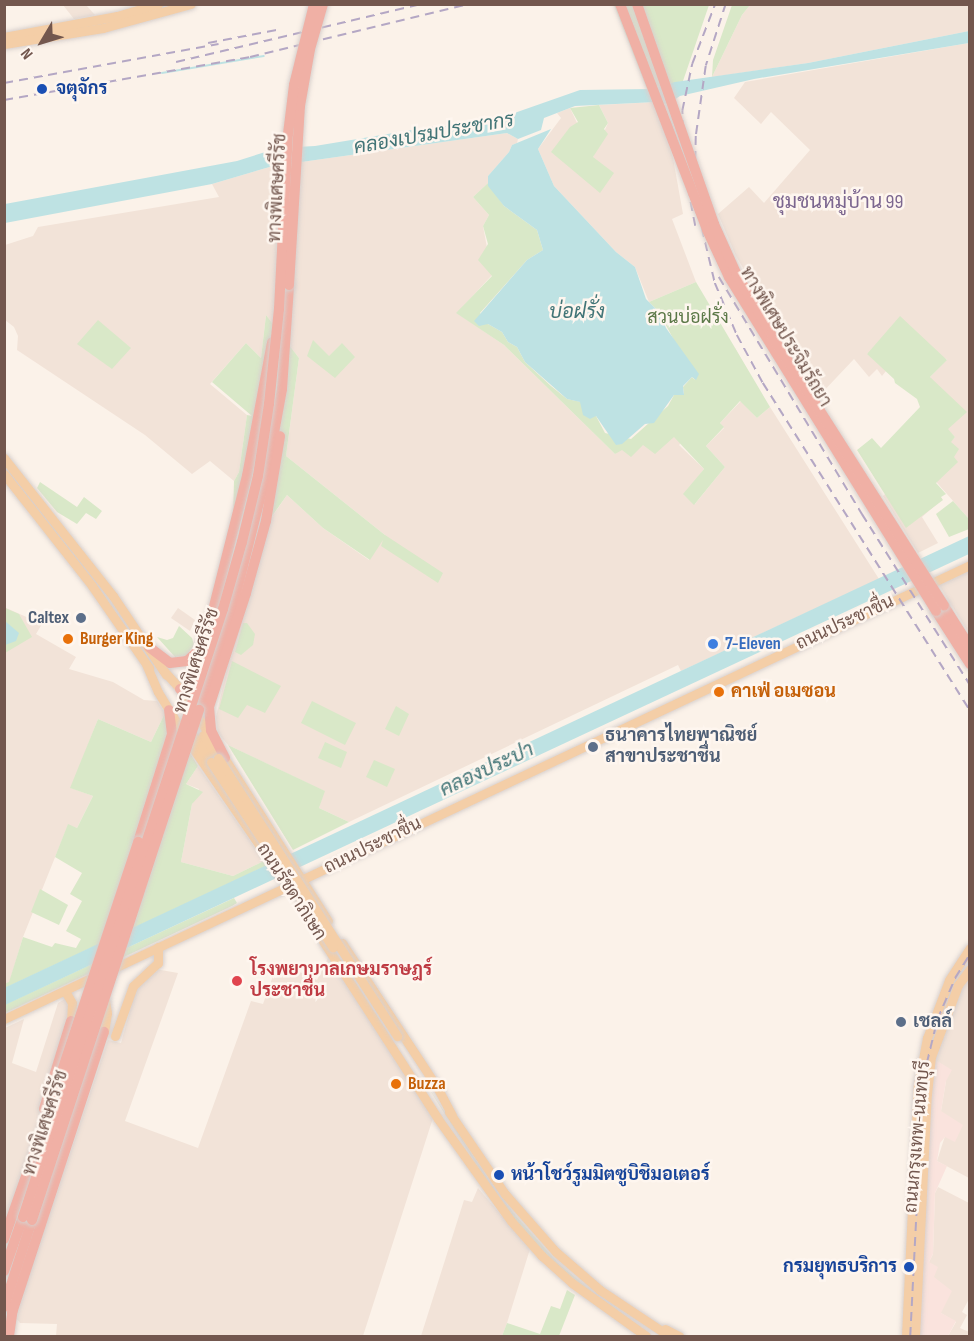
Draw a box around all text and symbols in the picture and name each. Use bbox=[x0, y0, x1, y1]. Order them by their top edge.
north arrow bbox=[12, 12, 72, 72]
text: N bbox=[17, 44, 38, 63]
place label: จตุจักร bbox=[56, 78, 108, 100]
marker: จตุจักร bbox=[33, 80, 51, 98]
water label: คลองเปรมประชากร bbox=[352, 108, 516, 160]
street label: ทางพิเศษศรีรัช bbox=[264, 133, 292, 243]
district label: ชุมชนหมู่บ้าน 99 bbox=[773, 190, 903, 214]
street label: ทางพิเศษประจิมรัถยา bbox=[735, 263, 835, 411]
water label: บ่อฝรั่ง bbox=[549, 300, 605, 324]
park label: สวนบ่อฝรั่ง bbox=[647, 307, 729, 329]
street label: ถนนประชาชื่น bbox=[793, 591, 897, 655]
street label: ทางพิเศษศรีรัช bbox=[170, 606, 224, 716]
place label: Caltex bbox=[28, 607, 69, 629]
marker: Caltex bbox=[74, 611, 88, 625]
place label: Burger King bbox=[80, 628, 153, 650]
marker: Burger King bbox=[61, 632, 75, 646]
place label: 7-Eleven bbox=[725, 633, 781, 655]
marker: 7-Eleven bbox=[706, 637, 720, 651]
place label: คาเฟ่ อเมซอน bbox=[731, 681, 836, 703]
marker: คาเฟ่ อเมซอน bbox=[712, 685, 726, 699]
place label: ธนาคารไทยพาณิชย์ สาขาประชาชื่น bbox=[605, 726, 757, 768]
water label: คลองประปา bbox=[436, 738, 538, 802]
marker: ธนาคารไทยพาณิชย์ สาขาประชาชื่น bbox=[586, 740, 600, 754]
street label: ถนนประชาชื่น bbox=[321, 813, 425, 879]
street label: ถนนรัชดาภิเษก bbox=[252, 839, 330, 945]
place label: โรงพยาบาลเกษมราษฎร์ ประชาชื่น bbox=[250, 960, 432, 1002]
marker: โรงพยาบาลเกษมราษฎร์ ประชาชื่น bbox=[228, 972, 246, 990]
place label: เชลล์ bbox=[913, 1011, 952, 1033]
marker: เชลล์ bbox=[894, 1015, 908, 1029]
street label: ถนนกรุงเทพ-นนทบุรี bbox=[901, 1060, 935, 1214]
street label: ทางพิเศษศรีรัช bbox=[19, 1068, 73, 1178]
place label: Buzza bbox=[408, 1073, 446, 1095]
marker: Buzza bbox=[389, 1077, 403, 1091]
place label: หน้าโชว์รูมมิตซูบิชิมอเตอร์ bbox=[511, 1164, 710, 1186]
marker: หน้าโชว์รูมมิตซูบิชิมอเตอร์ bbox=[492, 1168, 506, 1182]
place label: กรมยุทธบริการ bbox=[783, 1256, 897, 1278]
marker: กรมยุทธบริการ bbox=[902, 1260, 916, 1274]

